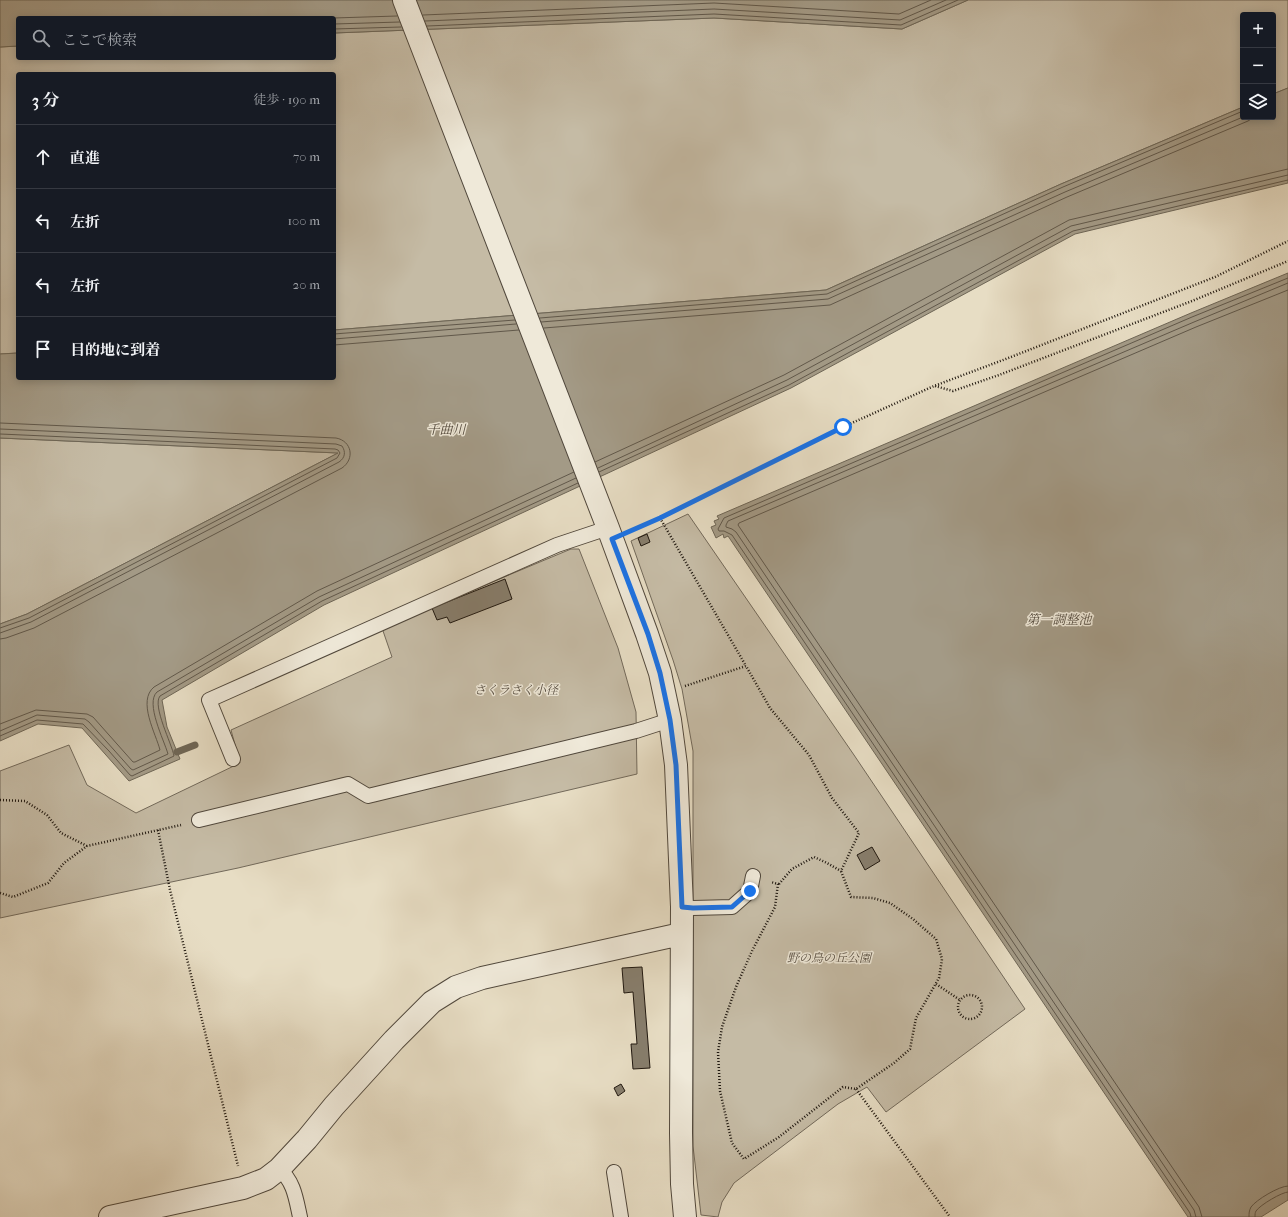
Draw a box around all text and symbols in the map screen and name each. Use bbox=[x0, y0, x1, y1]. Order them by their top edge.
map controls bbox=[1240, 12, 1276, 120]
button: + bbox=[1240, 12, 1276, 48]
search box bbox=[16, 16, 336, 60]
icon: search bbox=[30, 27, 52, 49]
text: ここで検索 bbox=[62, 31, 137, 49]
button: − bbox=[1240, 48, 1276, 84]
button: layers bbox=[1240, 84, 1276, 120]
text: 3 分 bbox=[32, 90, 60, 110]
text: 徒歩 · 190 m bbox=[254, 92, 320, 107]
icon: ahead bbox=[32, 146, 54, 168]
text: 直進 bbox=[70, 149, 100, 167]
text: 70 m bbox=[293, 149, 320, 164]
icon: left bbox=[32, 210, 54, 232]
text: 左折 bbox=[70, 213, 100, 231]
text: 100 m bbox=[287, 213, 320, 228]
icon: left bbox=[32, 274, 54, 296]
text: 左折 bbox=[70, 277, 100, 295]
text: 20 m bbox=[293, 277, 320, 292]
icon: arrive bbox=[32, 338, 54, 360]
text: 目的地に到着 bbox=[70, 341, 160, 359]
route start bbox=[834, 418, 852, 436]
water label: 千曲川 bbox=[426, 422, 467, 437]
water label: 第一調整池 bbox=[1026, 612, 1093, 627]
park label: さくラさく小径 bbox=[474, 683, 559, 697]
route end bbox=[741, 882, 759, 900]
park label: 野の鳥の丘公園 bbox=[787, 951, 873, 965]

